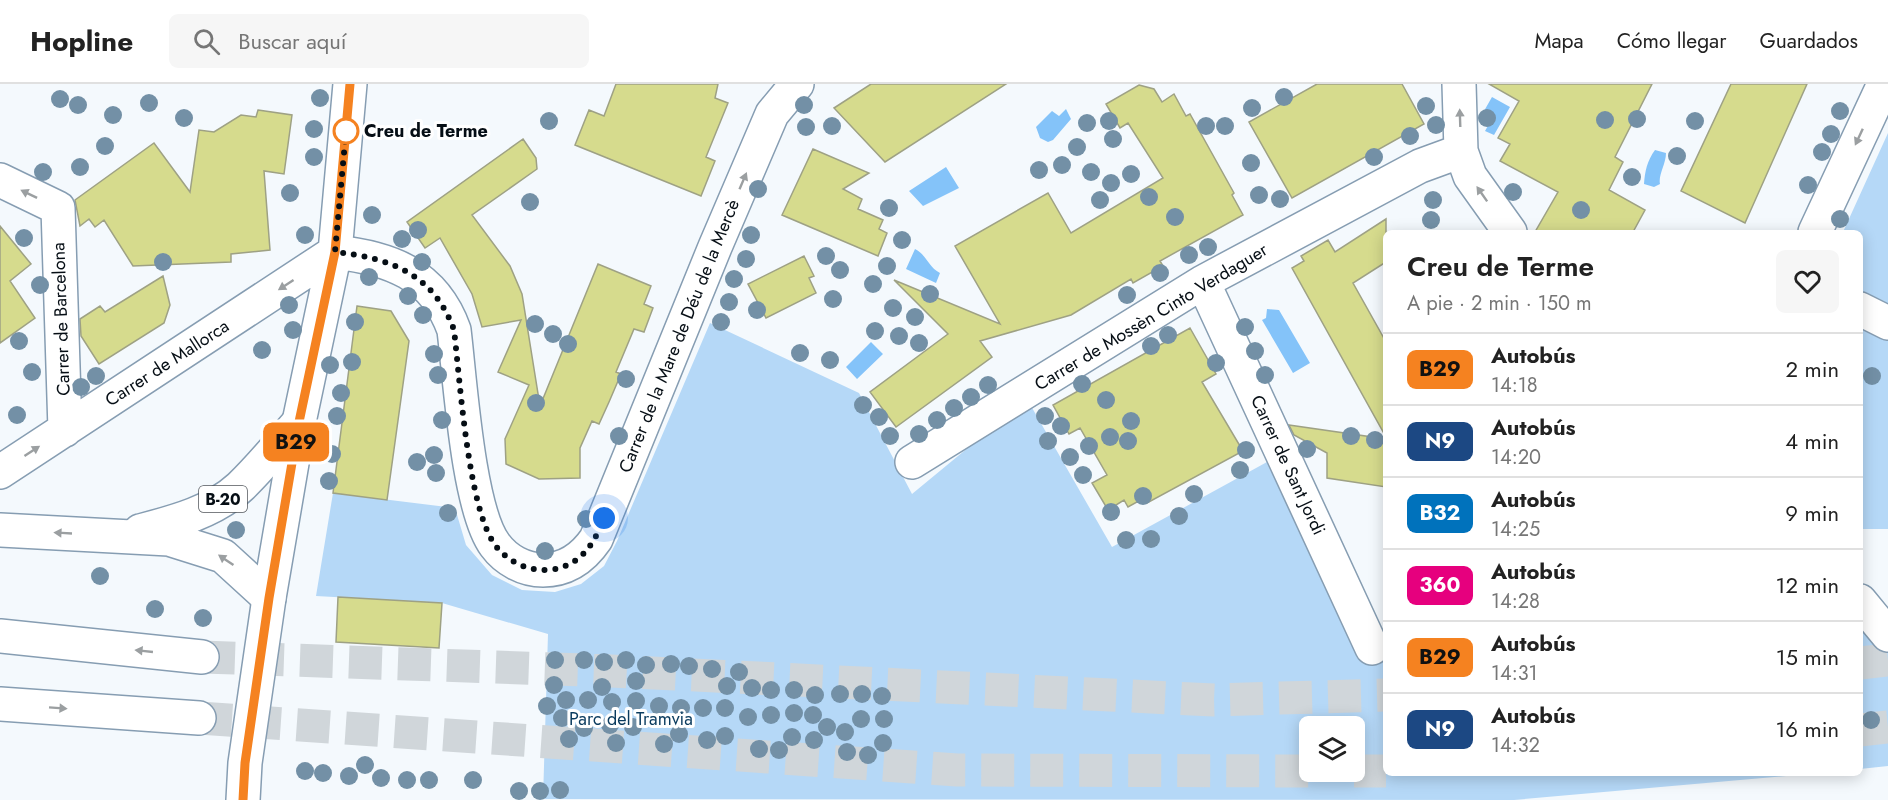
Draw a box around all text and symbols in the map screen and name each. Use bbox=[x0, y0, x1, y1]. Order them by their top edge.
search box bbox=[169, 14, 589, 68]
text: Hopline bbox=[30, 21, 133, 62]
icon: search bbox=[190, 25, 223, 58]
text: Buscar aquí bbox=[238, 25, 347, 57]
text: Mapa bbox=[1534, 26, 1584, 56]
text: Cómo llegar bbox=[1617, 26, 1726, 56]
text: Guardados bbox=[1759, 26, 1858, 56]
one-way arrow bbox=[1455, 108, 1465, 127]
marker: Creu de Terme bbox=[333, 118, 359, 144]
place label: Creu de Terme bbox=[364, 118, 488, 144]
one-way arrow bbox=[1854, 128, 1864, 146]
one-way arrow bbox=[738, 172, 748, 190]
one-way arrow bbox=[1476, 186, 1488, 202]
one-way arrow bbox=[20, 189, 37, 198]
street label: Carrer de la Mare de Déu de la Mercè bbox=[612, 195, 746, 477]
street label: Carrer de Mossèn Cinto Verdaguer bbox=[1030, 236, 1273, 397]
street label: Carrer de Barcelona bbox=[45, 242, 77, 396]
text: Creu de Terme bbox=[1407, 246, 1594, 287]
button: heart bbox=[1776, 250, 1839, 313]
one-way arrow bbox=[278, 279, 294, 290]
text: A pie · 2 min · 150 m bbox=[1407, 289, 1592, 318]
street label: Carrer de Mallorca bbox=[100, 313, 234, 413]
text: Autobús bbox=[1491, 339, 1576, 371]
text: 2 min bbox=[1785, 353, 1839, 385]
text: B29 bbox=[1419, 354, 1461, 384]
text: 14:18 bbox=[1491, 371, 1538, 400]
street label: Carrer de Sant Jordi bbox=[1244, 391, 1332, 539]
text: Autobús bbox=[1491, 411, 1576, 443]
line badge: B29 bbox=[262, 422, 330, 462]
text: 4 min bbox=[1785, 425, 1839, 457]
text: N9 bbox=[1425, 426, 1455, 456]
text: B29 bbox=[275, 427, 317, 457]
text: 14:20 bbox=[1491, 443, 1541, 472]
one-way arrow bbox=[24, 446, 41, 457]
text: Autobús bbox=[1491, 483, 1576, 515]
road number: B-20 bbox=[199, 486, 247, 512]
text: 9 min bbox=[1785, 497, 1839, 529]
text: B32 bbox=[1420, 498, 1460, 528]
your location bbox=[589, 503, 619, 533]
text: 14:25 bbox=[1491, 515, 1540, 544]
one-way arrow bbox=[53, 528, 72, 538]
one-way arrow bbox=[217, 554, 234, 565]
text: Autobús bbox=[1491, 555, 1576, 587]
text: 12 min bbox=[1776, 569, 1839, 601]
text: 360 bbox=[1420, 570, 1461, 600]
text: 14:28 bbox=[1491, 587, 1540, 616]
text: Autobús bbox=[1491, 627, 1576, 659]
text: 15 min bbox=[1776, 641, 1839, 673]
text: B29 bbox=[1419, 642, 1461, 672]
one-way arrow bbox=[134, 646, 153, 656]
text: 14:31 bbox=[1491, 659, 1538, 688]
text: Autobús bbox=[1491, 699, 1576, 731]
one-way arrow bbox=[49, 703, 68, 713]
park label: Parc del Tramvia bbox=[569, 706, 693, 732]
text: 16 min bbox=[1775, 713, 1839, 745]
text: N9 bbox=[1425, 714, 1455, 744]
map controls bbox=[1299, 716, 1365, 782]
button: layers bbox=[1299, 716, 1365, 782]
text: 14:32 bbox=[1491, 731, 1540, 760]

